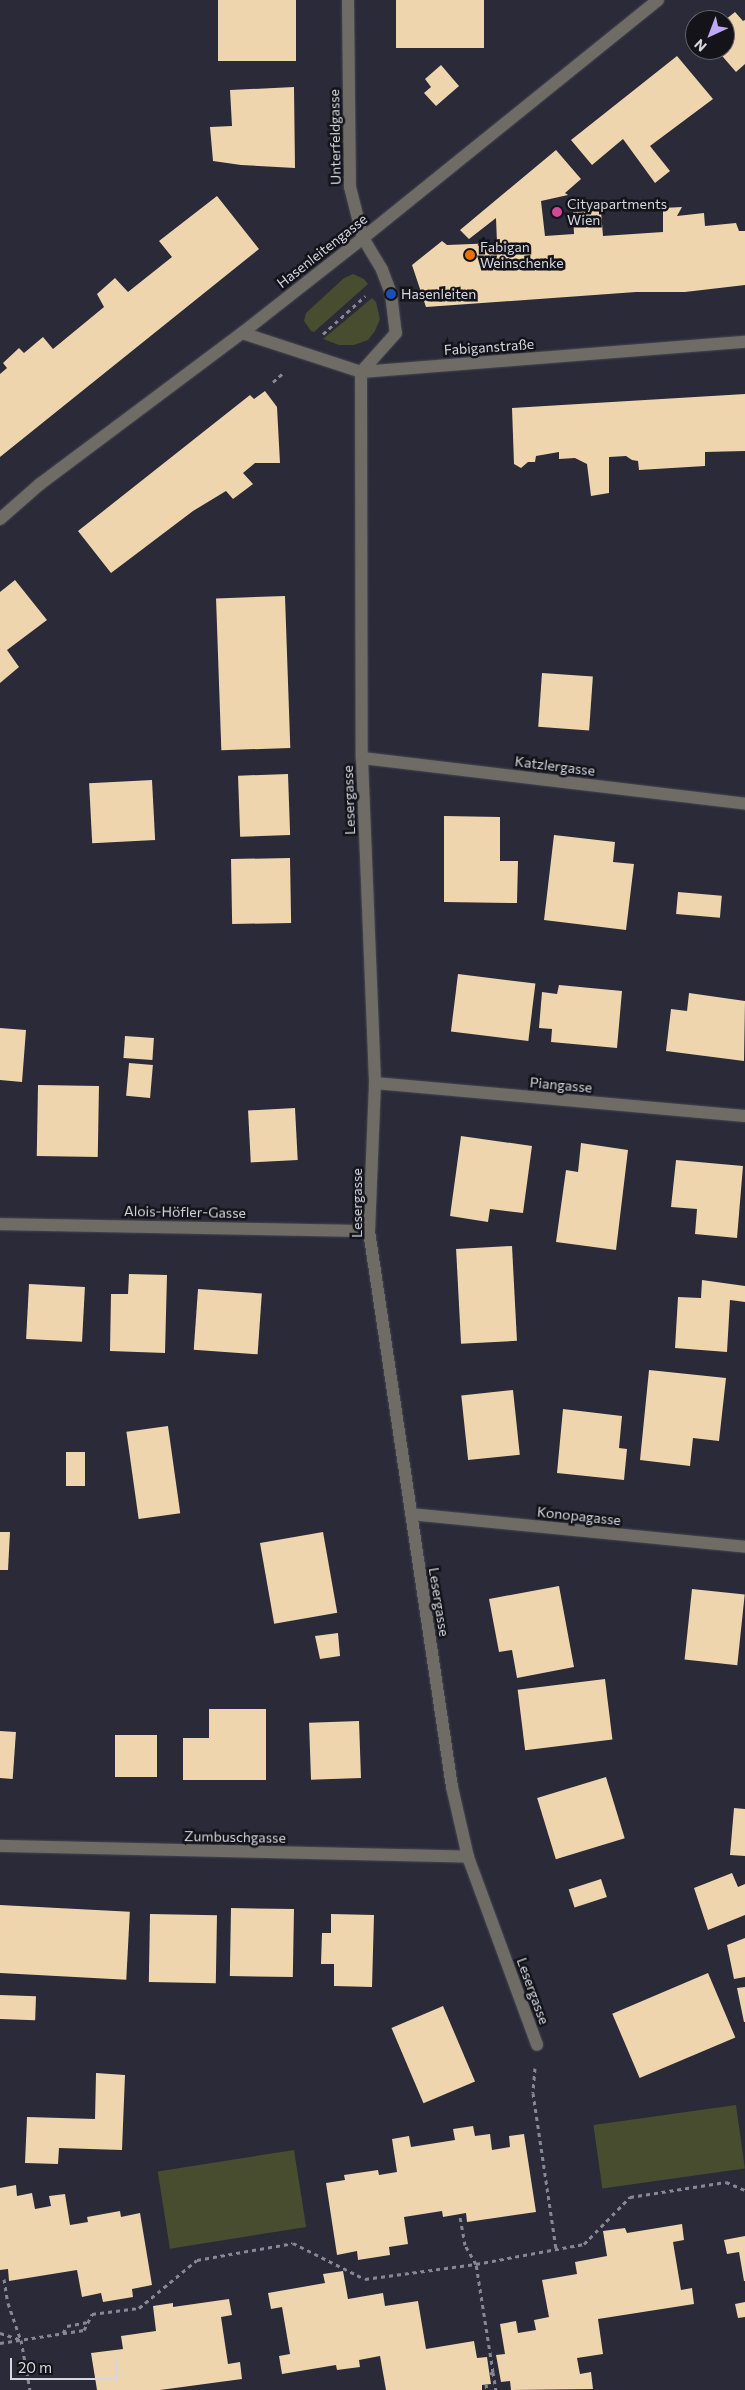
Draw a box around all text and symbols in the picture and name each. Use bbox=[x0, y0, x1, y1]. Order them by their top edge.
north arrow bbox=[685, 10, 735, 60]
text: N bbox=[690, 36, 710, 55]
street label: Unterfeldgasse bbox=[326, 89, 344, 185]
place label: Cityapartments Wien bbox=[567, 196, 667, 228]
marker: Cityapartments Wien bbox=[551, 206, 563, 218]
street label: Hasenleitengasse bbox=[273, 210, 371, 292]
place label: Fabigan Weinschenke bbox=[480, 239, 564, 272]
marker: Fabigan Weinschenke bbox=[464, 249, 476, 261]
place label: Hasenleiten bbox=[401, 286, 476, 302]
marker: Hasenleiten bbox=[385, 288, 397, 300]
street label: Fabiganstraße bbox=[443, 335, 535, 359]
street label: Katzlergasse bbox=[514, 753, 596, 779]
street label: Lesergasse bbox=[339, 765, 359, 835]
street label: Piangasse bbox=[529, 1074, 593, 1096]
street label: Lesergasse bbox=[349, 1168, 365, 1238]
street label: Alois-Höfler-Gasse bbox=[124, 1203, 246, 1221]
street label: Konopagasse bbox=[536, 1503, 622, 1529]
street label: Lesergasse bbox=[425, 1566, 453, 1638]
street label: Zumbuschgasse bbox=[184, 1828, 286, 1846]
street label: Lesergasse bbox=[513, 1955, 553, 2027]
scale bar bbox=[12, 2348, 120, 2380]
text: 20 m bbox=[18, 2358, 52, 2376]

